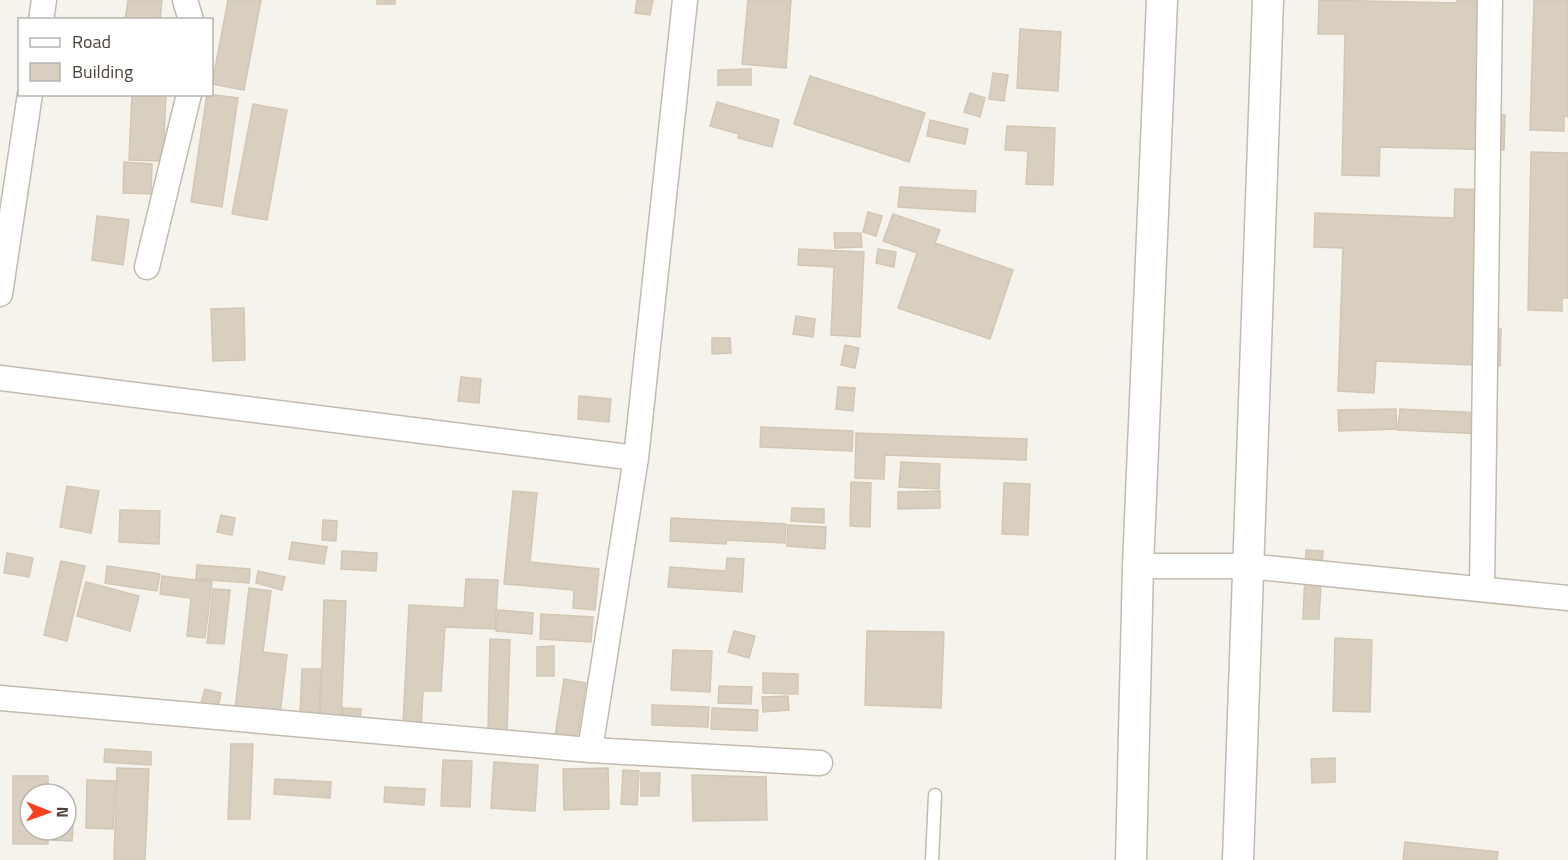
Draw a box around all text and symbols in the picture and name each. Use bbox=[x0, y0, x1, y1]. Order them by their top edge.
legend bbox=[18, 18, 213, 96]
text: Road bbox=[72, 28, 111, 55]
text: Building bbox=[72, 58, 133, 85]
north arrow bbox=[18, 782, 78, 842]
text: N bbox=[51, 807, 75, 818]

